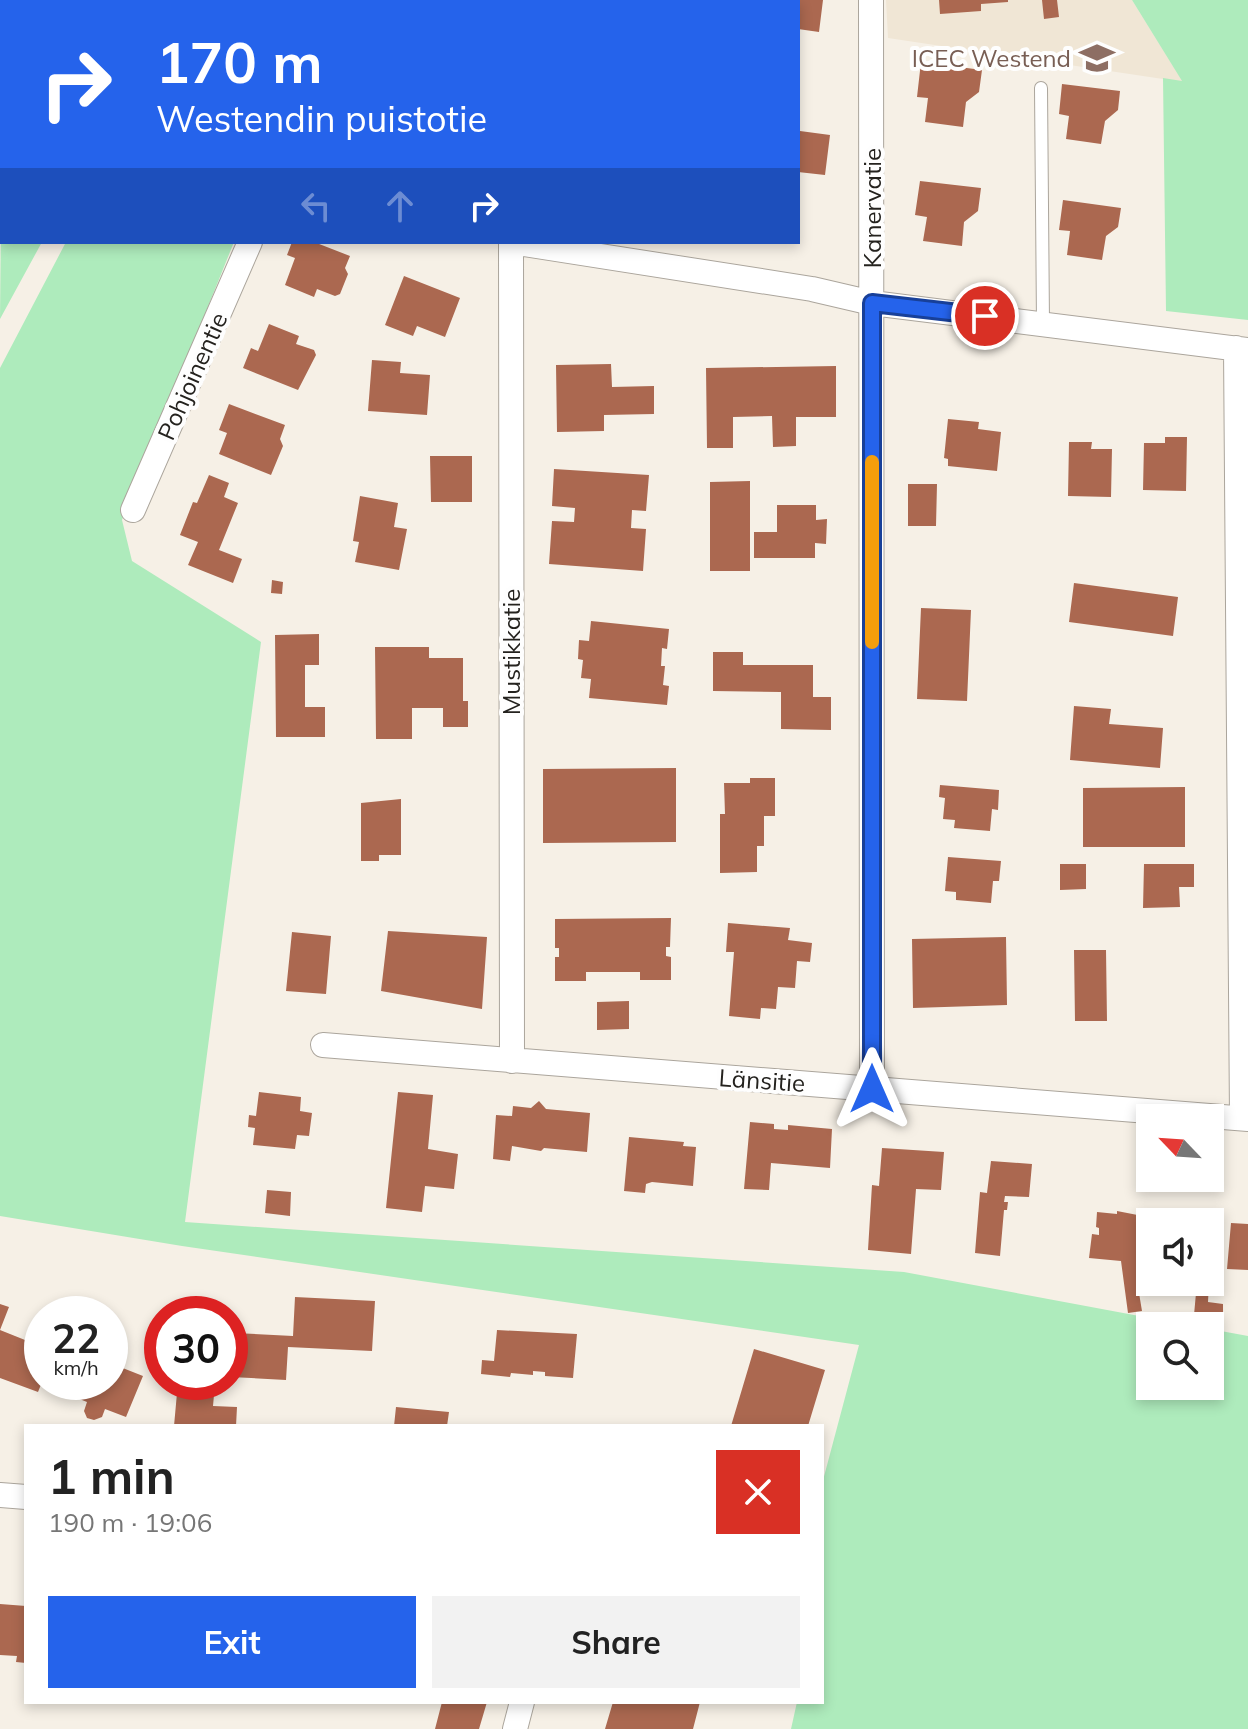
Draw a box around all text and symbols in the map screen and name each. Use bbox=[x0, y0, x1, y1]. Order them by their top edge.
text: 170 m bbox=[156, 27, 323, 97]
icon: right bbox=[24, 32, 128, 136]
school or university icon: ICEC Westend bbox=[1078, 39, 1116, 77]
place label: ICEC Westend bbox=[912, 43, 1071, 73]
text: Westendin puistotie bbox=[156, 96, 487, 141]
street label: Kanervatie bbox=[857, 148, 887, 268]
icon: left bbox=[294, 184, 338, 228]
icon: ahead bbox=[378, 184, 422, 228]
icon: right bbox=[462, 184, 506, 228]
pin bbox=[951, 282, 1019, 350]
icon: arrive bbox=[963, 294, 1007, 338]
street label: Pohjoinentie bbox=[151, 308, 233, 444]
street label: Mustikkatie bbox=[496, 589, 526, 715]
position arrow bbox=[830, 1047, 914, 1131]
street label: Länsitie bbox=[718, 1062, 806, 1098]
north arrow bbox=[1136, 1104, 1224, 1192]
map controls bbox=[1136, 1104, 1224, 1400]
button: sound bbox=[1136, 1208, 1224, 1296]
speed limit sign: 30 bbox=[144, 1296, 248, 1400]
button: search bbox=[1136, 1312, 1224, 1400]
text: 22 bbox=[52, 1313, 100, 1363]
text: km/h bbox=[53, 1355, 99, 1380]
text: 1 min bbox=[48, 1446, 175, 1506]
button: close bbox=[716, 1450, 800, 1534]
text: 190 m · 19:06 bbox=[48, 1506, 212, 1539]
button: Exit bbox=[48, 1596, 416, 1688]
button: Share bbox=[432, 1596, 800, 1688]

